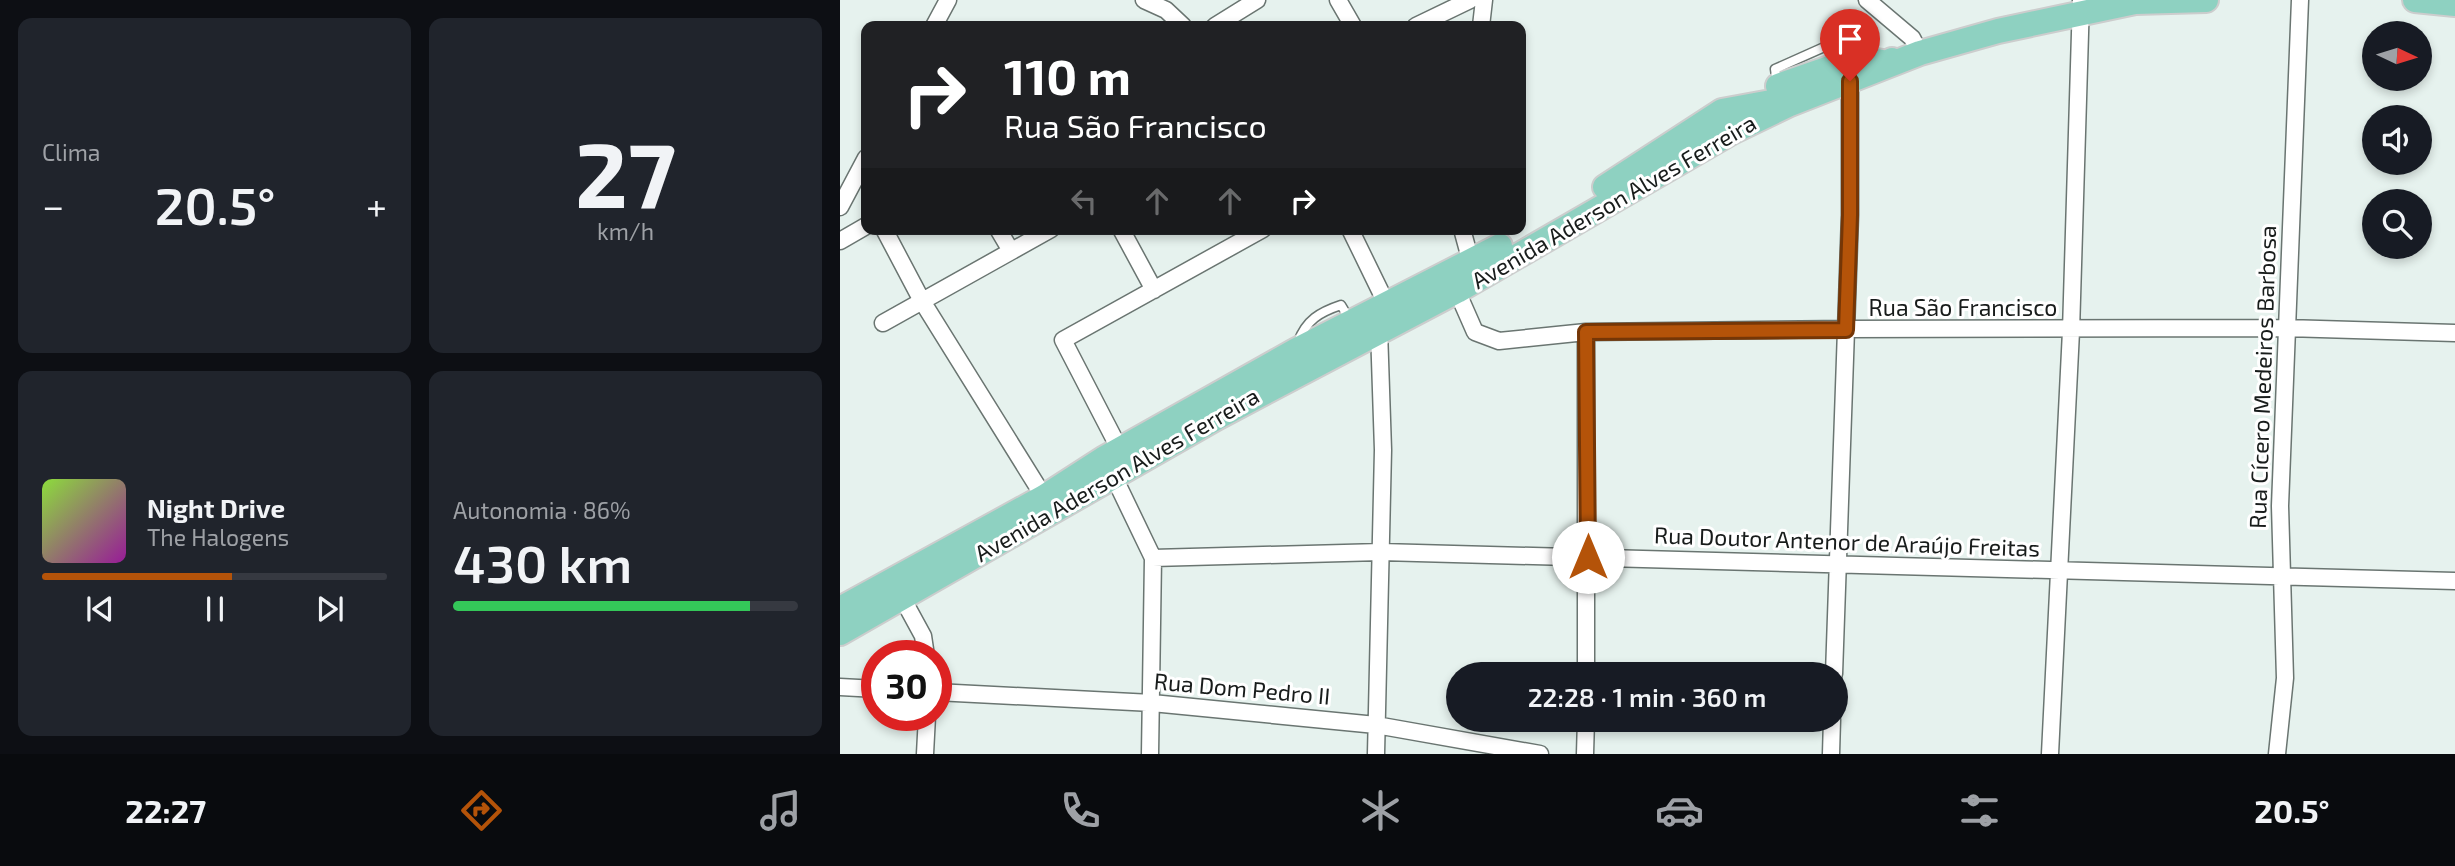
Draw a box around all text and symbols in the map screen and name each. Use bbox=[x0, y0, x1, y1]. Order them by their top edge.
pin bbox=[1820, 9, 1880, 81]
icon: arrive bbox=[1831, 20, 1869, 58]
north arrow bbox=[2362, 21, 2432, 91]
map controls bbox=[2362, 21, 2432, 259]
text: 110 m bbox=[1004, 46, 1131, 105]
icon: right bbox=[889, 49, 980, 140]
button: sound bbox=[2362, 105, 2432, 175]
text: Rua São Francisco bbox=[1004, 106, 1267, 144]
street label: Avenida Aderson Alves Ferreira bbox=[1466, 108, 1761, 294]
text: 27 bbox=[575, 117, 676, 226]
text: Clima bbox=[42, 138, 100, 166]
text: 20.5° bbox=[155, 173, 276, 235]
text: − bbox=[42, 182, 64, 228]
text: + bbox=[366, 182, 387, 228]
icon: left bbox=[1065, 182, 1103, 220]
icon: ahead bbox=[1138, 182, 1176, 220]
icon: ahead bbox=[1211, 182, 1249, 220]
icon: right bbox=[1284, 182, 1322, 220]
button: search bbox=[2362, 189, 2432, 259]
text: km/h bbox=[597, 217, 654, 245]
street label: Rua Cícero Medeiros Barbosa bbox=[2243, 225, 2281, 529]
street label: Rua São Francisco bbox=[1869, 293, 2057, 321]
street label: Avenida Aderson Alves Ferreira bbox=[969, 381, 1264, 567]
text: Night Drive bbox=[147, 492, 285, 523]
text: Autonomia · 86% bbox=[453, 496, 631, 524]
position arrow bbox=[1551, 520, 1625, 594]
street label: Rua Doutor Antenor de Araújo Freitas bbox=[1654, 520, 2040, 562]
text: The Halogens bbox=[147, 523, 289, 551]
text: 430 km bbox=[453, 531, 632, 593]
icon: previous bbox=[81, 590, 119, 628]
icon: pause bbox=[196, 590, 234, 628]
icon: next bbox=[311, 590, 349, 628]
speed limit sign: 30 bbox=[861, 640, 952, 731]
street label: Rua Dom Pedro II bbox=[1153, 666, 1331, 710]
text: 22:28 · 1 min · 360 m bbox=[1528, 681, 1766, 712]
icon: directions bbox=[457, 786, 506, 835]
icon: music bbox=[756, 786, 805, 835]
icon: phone bbox=[1056, 786, 1105, 835]
icon: climate bbox=[1356, 786, 1405, 835]
icon: car bbox=[1655, 786, 1704, 835]
icon: filters bbox=[1955, 786, 2004, 835]
text: 22:27 bbox=[125, 791, 206, 829]
text: 20.5° bbox=[2254, 791, 2330, 829]

